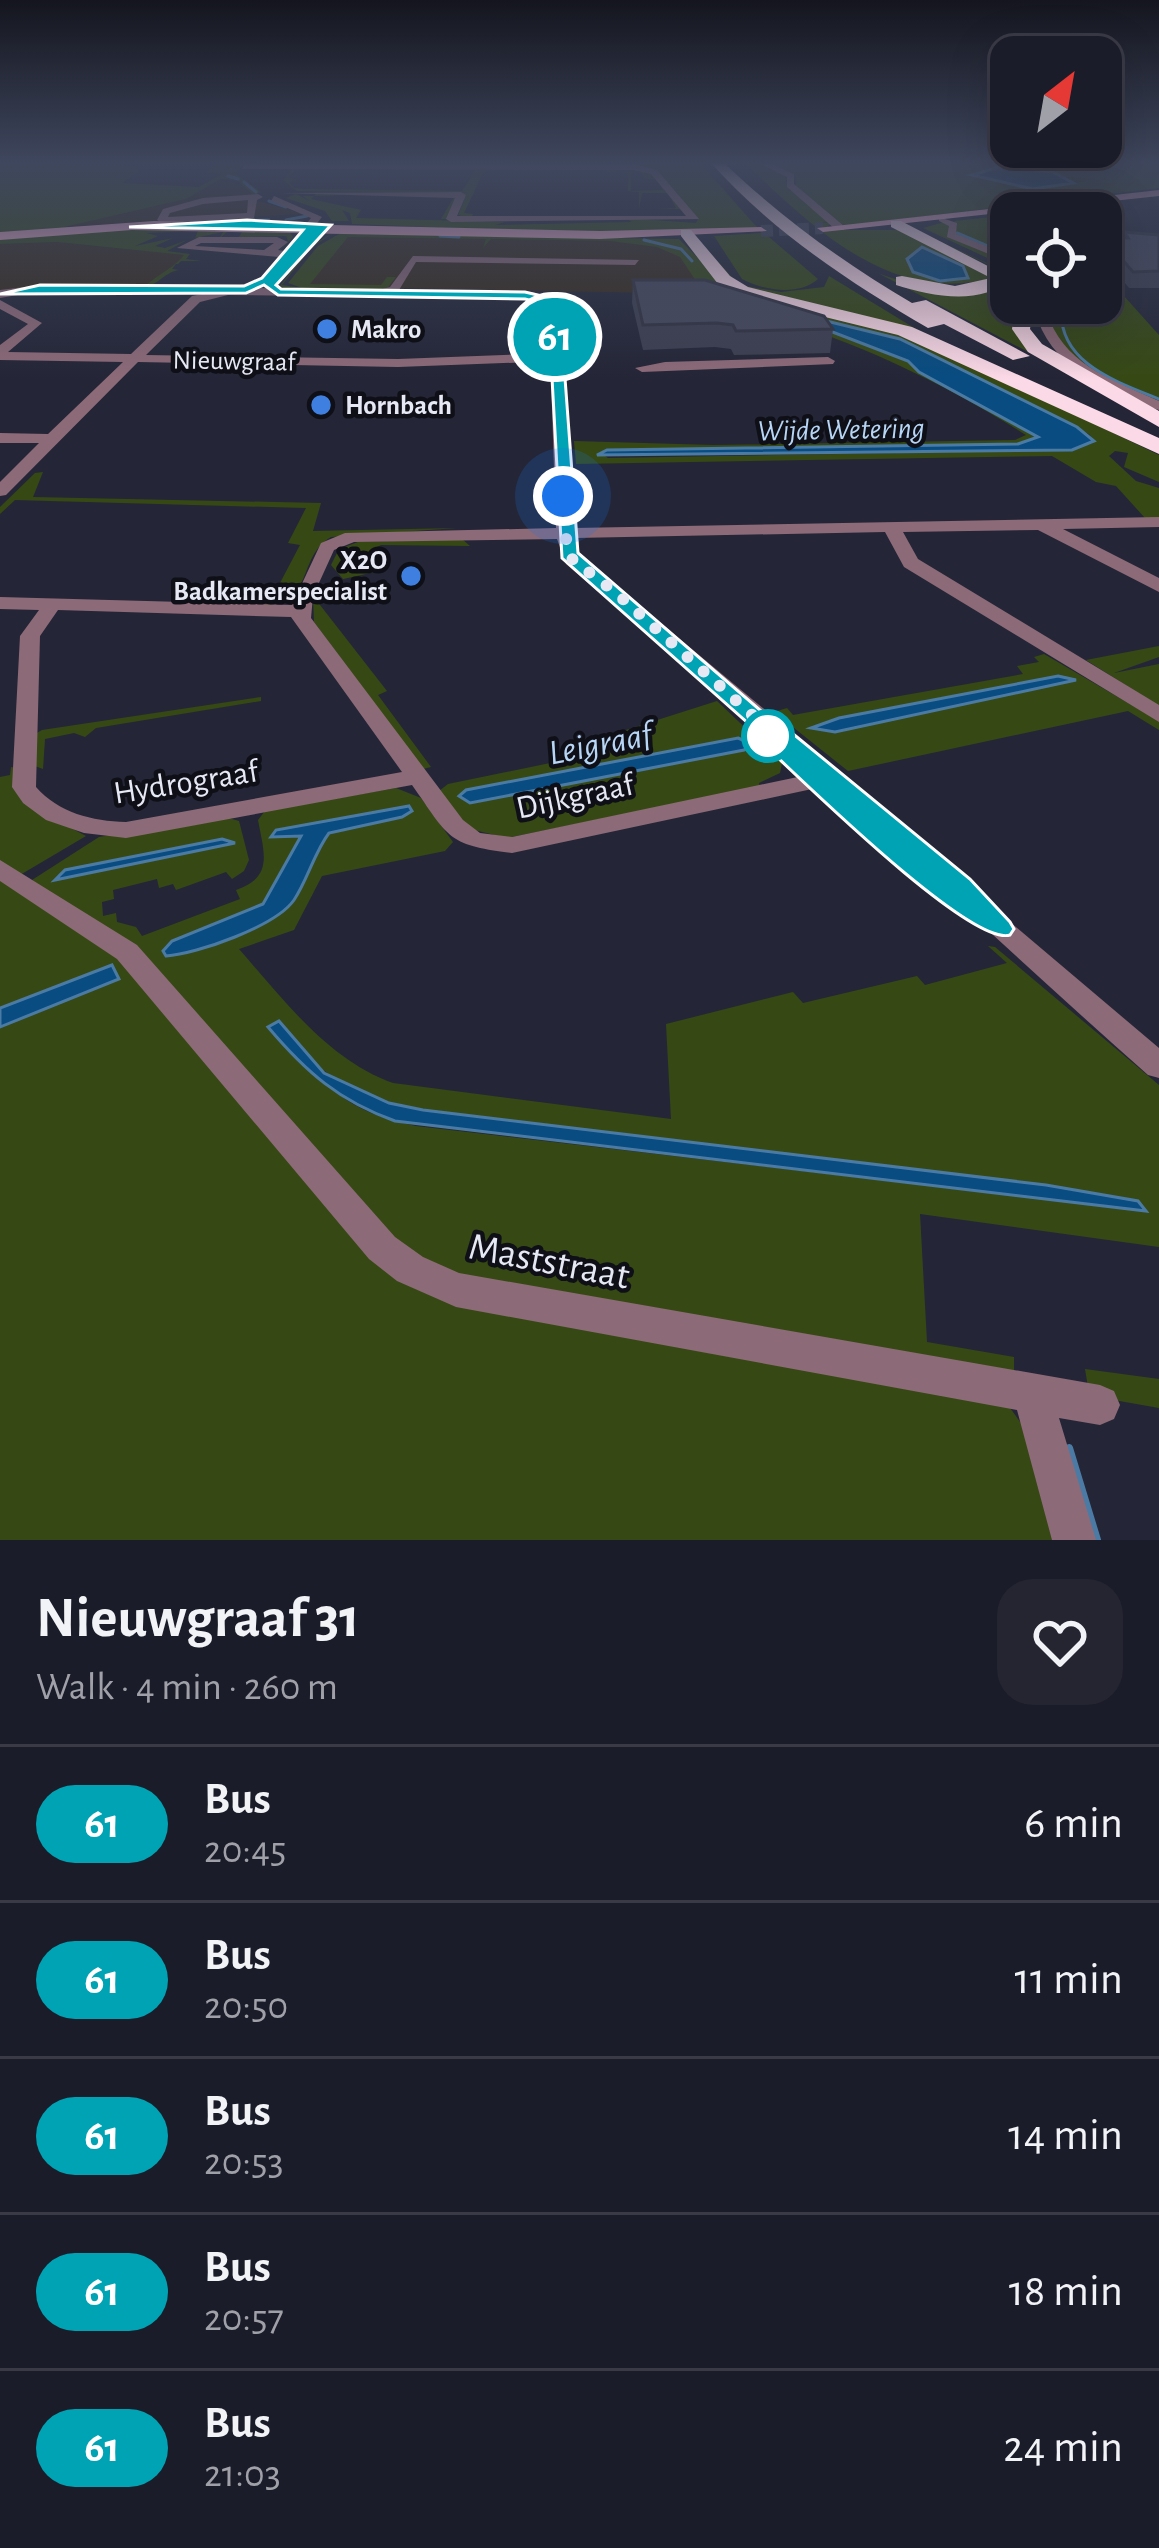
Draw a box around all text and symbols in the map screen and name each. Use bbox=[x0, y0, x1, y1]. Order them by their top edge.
north arrow bbox=[990, 36, 1122, 168]
map controls bbox=[990, 36, 1122, 324]
button: locate bbox=[990, 192, 1122, 324]
line badge: 61 bbox=[501, 298, 609, 376]
marker: Makro bbox=[314, 316, 340, 342]
place label: Makro bbox=[351, 316, 421, 343]
text: 61 bbox=[537, 316, 573, 358]
street label: Nieuwgraaf bbox=[172, 346, 297, 376]
marker: Hornbach bbox=[308, 392, 334, 418]
place label: Hornbach bbox=[345, 392, 452, 419]
water label: Wijde Wetering bbox=[757, 414, 925, 446]
your location bbox=[533, 466, 593, 526]
place label: X2O Badkamerspecialist bbox=[173, 547, 387, 605]
marker: X2O Badkamerspecialist bbox=[398, 563, 424, 589]
unlabelled marker bbox=[743, 711, 793, 761]
water label: Leigraaf bbox=[545, 715, 660, 772]
street label: Hydrograaf bbox=[111, 755, 262, 811]
street label: Dijkgraaf bbox=[513, 768, 639, 826]
street label: Maststraat bbox=[465, 1227, 633, 1297]
button: heart bbox=[997, 1579, 1123, 1705]
text: Nieuwgraaf 31 bbox=[36, 1590, 360, 1647]
text: Walk · 4 min · 260 m bbox=[36, 1668, 338, 1707]
text: Bus bbox=[204, 1777, 271, 1822]
text: 6 min bbox=[1024, 1801, 1123, 1846]
text: 61 bbox=[84, 1803, 120, 1845]
text: 20:45 bbox=[204, 1831, 286, 1870]
text: Bus bbox=[204, 1933, 271, 1978]
text: 11 min bbox=[1015, 1957, 1123, 2002]
text: 61 bbox=[84, 1959, 120, 2001]
text: 20:50 bbox=[204, 1987, 288, 2026]
text: Bus bbox=[204, 2089, 271, 2134]
text: 14 min bbox=[1008, 2113, 1123, 2158]
text: 61 bbox=[84, 2115, 120, 2157]
text: 20:53 bbox=[204, 2143, 284, 2182]
text: Bus bbox=[204, 2245, 271, 2290]
text: 18 min bbox=[1009, 2269, 1123, 2314]
text: 61 bbox=[84, 2271, 120, 2313]
text: 20:57 bbox=[204, 2299, 284, 2338]
text: Bus bbox=[204, 2401, 271, 2446]
text: 24 min bbox=[1003, 2425, 1123, 2470]
text: 61 bbox=[84, 2427, 120, 2469]
text: 21:03 bbox=[204, 2455, 281, 2494]

